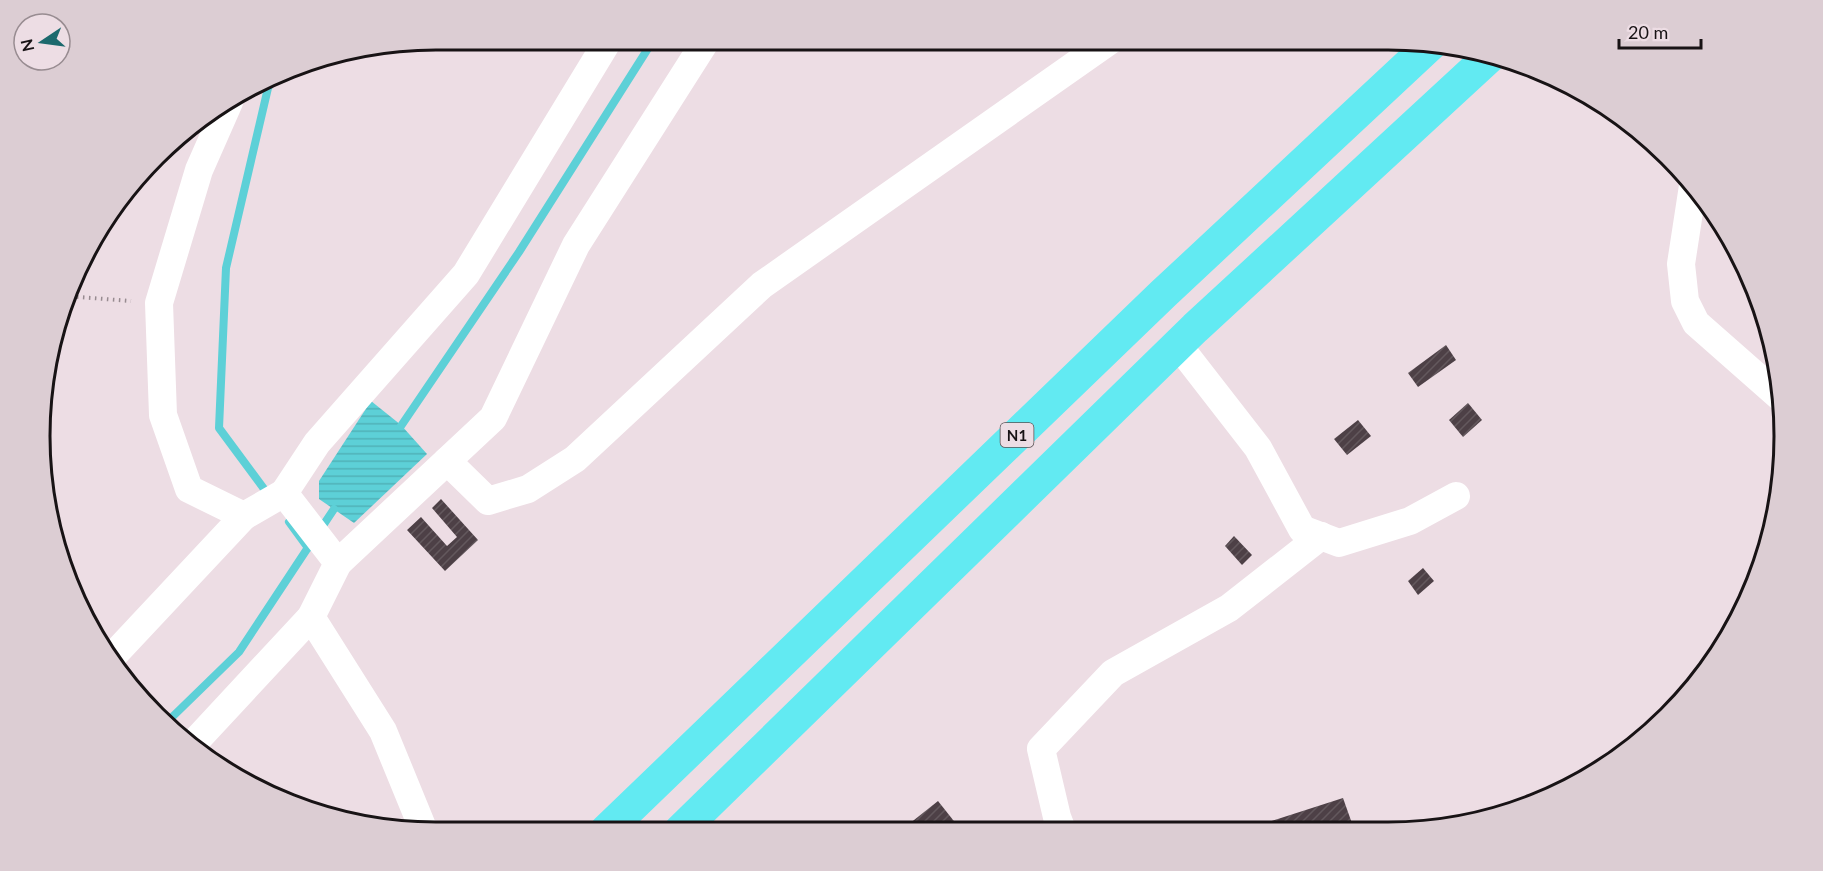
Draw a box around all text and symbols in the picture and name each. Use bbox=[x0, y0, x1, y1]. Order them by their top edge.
north arrow bbox=[12, 12, 72, 72]
scale bar bbox=[1619, 12, 1702, 50]
text: 20 m bbox=[1628, 21, 1668, 43]
text: N bbox=[16, 37, 38, 54]
road number: N1 bbox=[1000, 423, 1034, 447]

